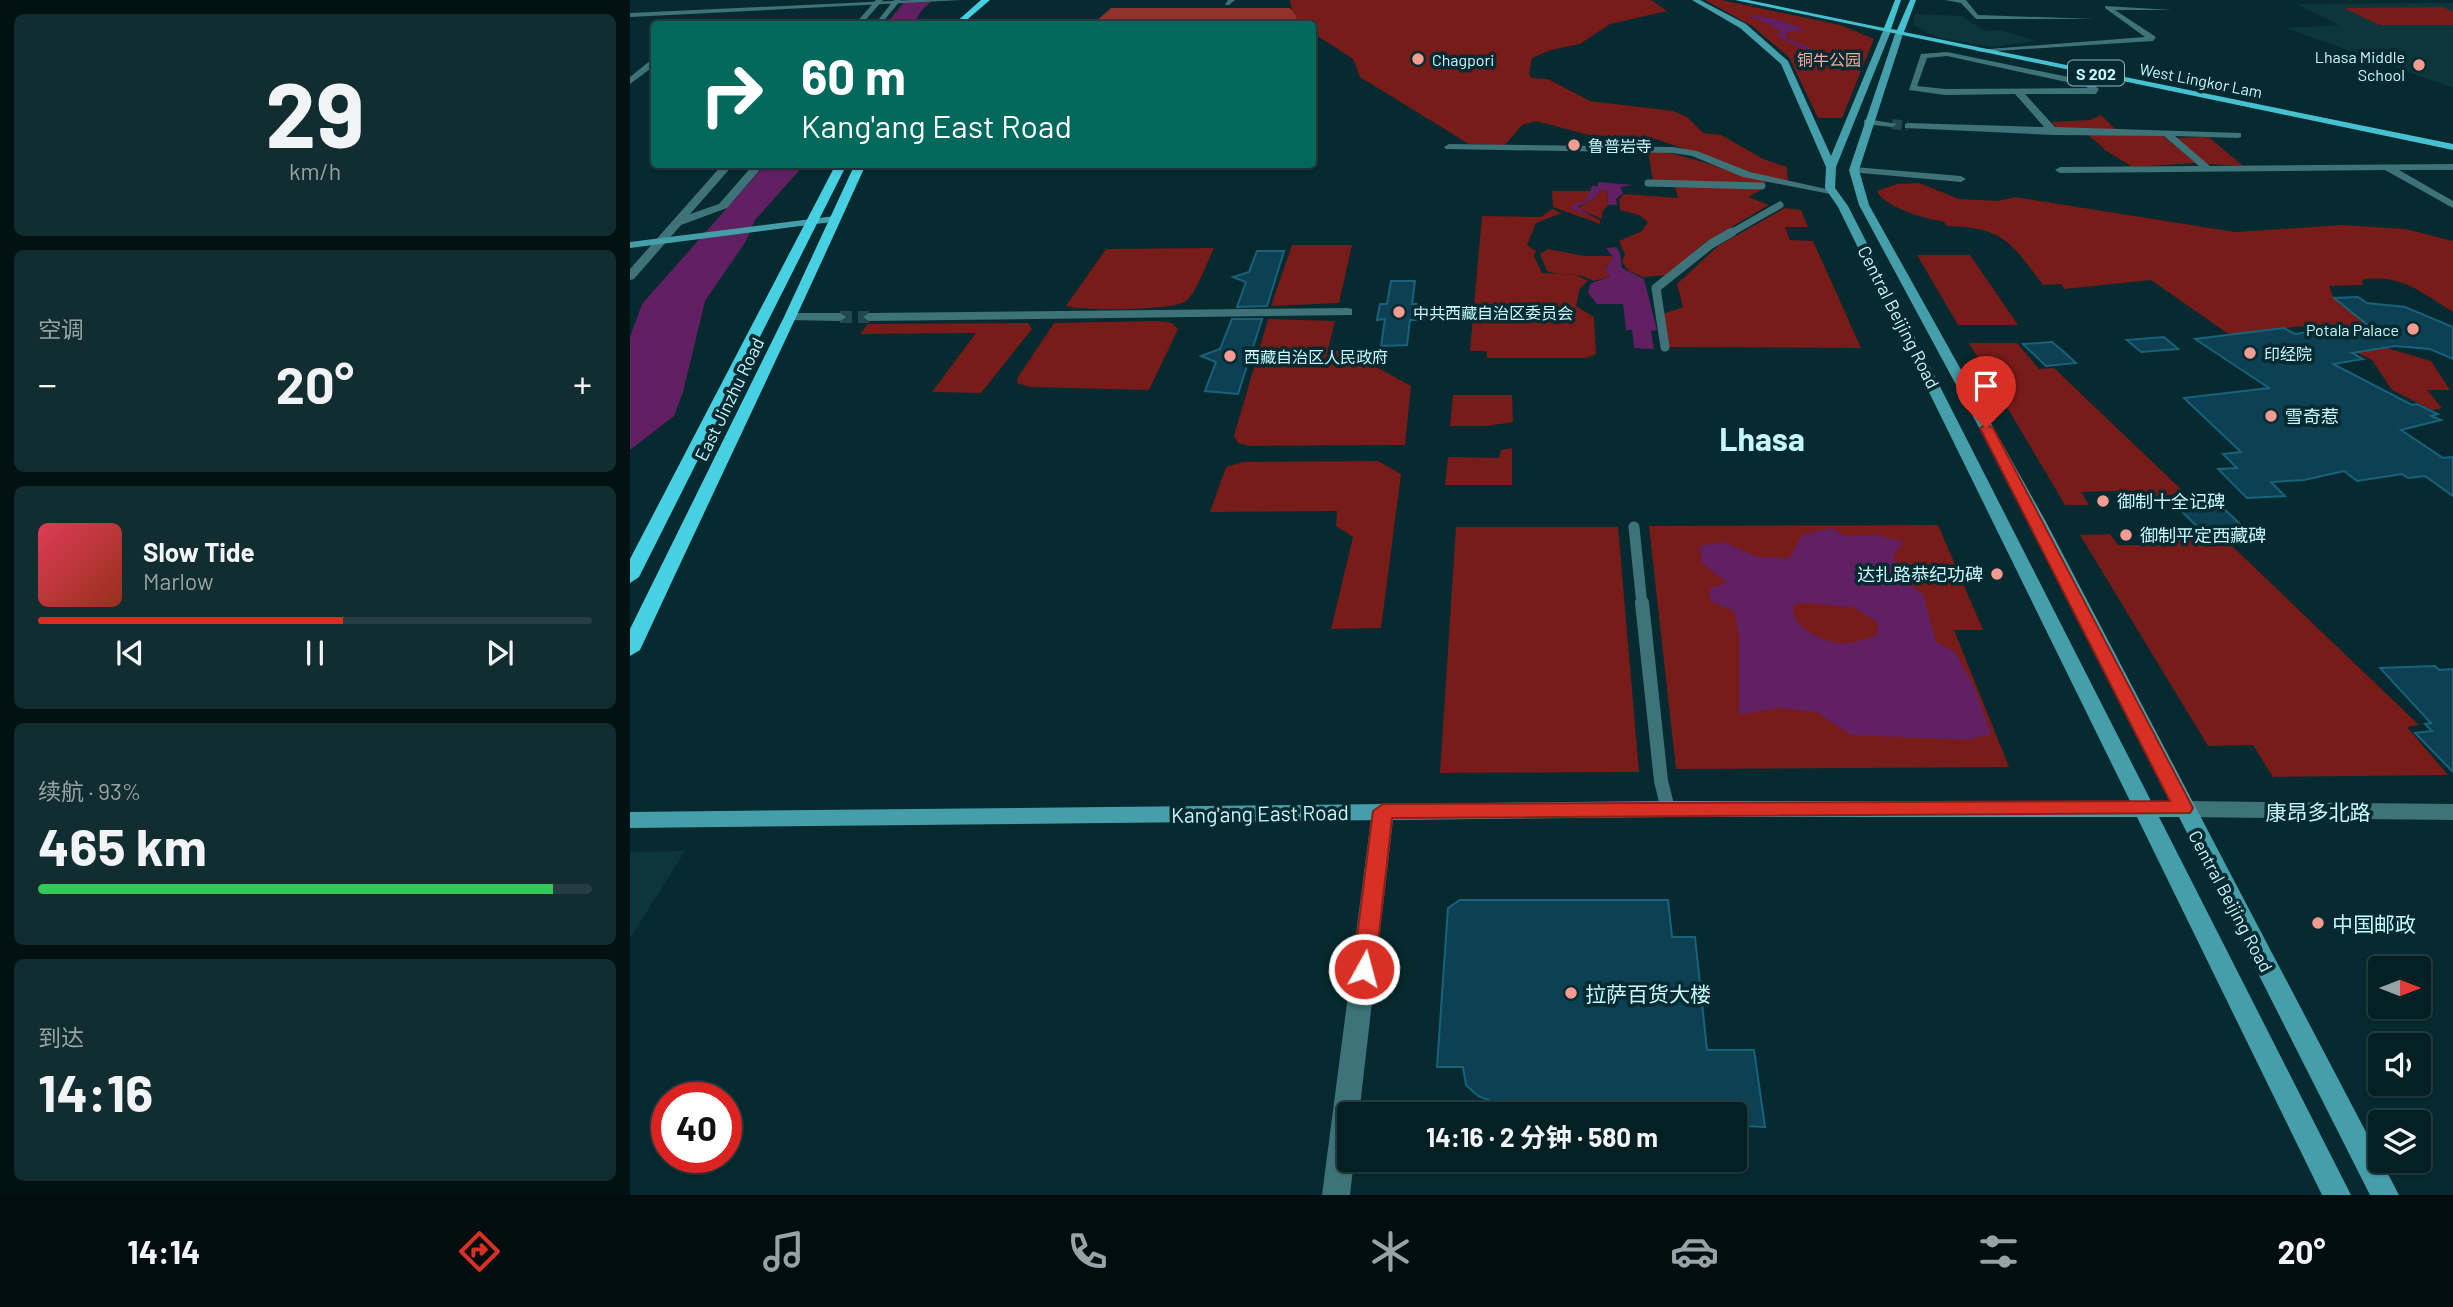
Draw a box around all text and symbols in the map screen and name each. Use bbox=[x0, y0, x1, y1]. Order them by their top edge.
text: 60 m bbox=[801, 46, 906, 105]
place label: Lhasa Middle School bbox=[2315, 47, 2405, 84]
icon: right bbox=[686, 49, 777, 140]
place label: Chagpori bbox=[1432, 50, 1494, 69]
park label: 铜牛公园 bbox=[1797, 50, 1861, 69]
marker: Chagpori bbox=[1410, 51, 1426, 67]
text: 29 bbox=[265, 57, 365, 166]
marker: Lhasa Middle School bbox=[2411, 57, 2427, 73]
street label: West Lingkor Lam bbox=[2138, 59, 2264, 101]
road number: S 202 bbox=[2068, 60, 2124, 86]
text: Kang'ang East Road bbox=[801, 106, 1072, 144]
place label: 鲁普岩寺 bbox=[1588, 136, 1652, 155]
marker: 鲁普岩寺 bbox=[1566, 137, 1582, 153]
text: km/h bbox=[289, 157, 341, 185]
street label: Central Beijing Road bbox=[1853, 242, 1945, 392]
place label: 中共西藏自治区委员会 bbox=[1413, 303, 1573, 322]
marker: 中共西藏自治区委员会 bbox=[1391, 304, 1407, 320]
text: 空调 bbox=[38, 315, 84, 343]
place label: Potala Palace bbox=[2306, 320, 2399, 339]
marker: Potala Palace bbox=[2405, 321, 2421, 337]
street label: East Jinzhu Road bbox=[690, 334, 768, 464]
place label: 印经院 bbox=[2264, 344, 2312, 363]
marker: 印经院 bbox=[2242, 345, 2258, 361]
place label: 西藏自治区人民政府 bbox=[1244, 347, 1388, 366]
marker: 西藏自治区人民政府 bbox=[1222, 348, 1238, 364]
text: 20° bbox=[276, 352, 354, 414]
pin bbox=[1956, 356, 2016, 428]
text: − bbox=[38, 360, 57, 406]
text: + bbox=[573, 360, 592, 406]
icon: arrive bbox=[1967, 367, 2005, 405]
place label: 雪奇惹 bbox=[2285, 405, 2339, 427]
marker: 雪奇惹 bbox=[2263, 408, 2279, 424]
district label: Lhasa bbox=[1719, 419, 1805, 457]
place label: 御制十全记碑 bbox=[2117, 490, 2225, 512]
marker: 御制十全记碑 bbox=[2095, 493, 2111, 509]
place label: 御制平定西藏碑 bbox=[2140, 524, 2266, 546]
marker: 御制平定西藏碑 bbox=[2118, 527, 2134, 543]
text: Slow Tide bbox=[143, 536, 255, 567]
place label: 达扎路恭纪功碑 bbox=[1857, 563, 1983, 585]
marker: 达扎路恭纪功碑 bbox=[1989, 566, 2005, 582]
text: Marlow bbox=[143, 567, 214, 595]
icon: previous bbox=[111, 634, 149, 672]
icon: pause bbox=[296, 634, 334, 672]
icon: next bbox=[481, 634, 519, 672]
text: 续航 · 93% bbox=[38, 777, 141, 805]
street label: Kang'ang East Road bbox=[1171, 799, 1349, 827]
street label: 康昂多北路 bbox=[2266, 799, 2371, 824]
text: 465 km bbox=[38, 814, 207, 876]
street label: Central Beijing Road bbox=[2184, 826, 2278, 976]
place label: 中国邮政 bbox=[2332, 911, 2416, 936]
marker: 中国邮政 bbox=[2310, 915, 2326, 931]
position arrow bbox=[1327, 932, 1401, 1006]
north arrow bbox=[2368, 956, 2431, 1018]
map controls bbox=[2368, 956, 2431, 1173]
place label: 拉萨百货大楼 bbox=[1585, 981, 1711, 1006]
marker: 拉萨百货大楼 bbox=[1563, 985, 1579, 1001]
text: 到达 bbox=[38, 1023, 84, 1051]
button: sound bbox=[2368, 1033, 2431, 1096]
text: 14:16 bbox=[38, 1060, 153, 1122]
speed limit sign: 40 bbox=[651, 1082, 742, 1173]
button: layers bbox=[2368, 1110, 2431, 1173]
text: 14:16 · 2 分钟 · 580 m bbox=[1426, 1121, 1658, 1152]
icon: directions bbox=[455, 1227, 504, 1276]
icon: music bbox=[759, 1227, 808, 1276]
icon: phone bbox=[1063, 1227, 1112, 1276]
icon: climate bbox=[1366, 1227, 1415, 1276]
icon: car bbox=[1670, 1227, 1719, 1276]
icon: filters bbox=[1974, 1227, 2023, 1276]
text: 14:14 bbox=[127, 1232, 200, 1270]
text: 20° bbox=[2277, 1232, 2326, 1270]

